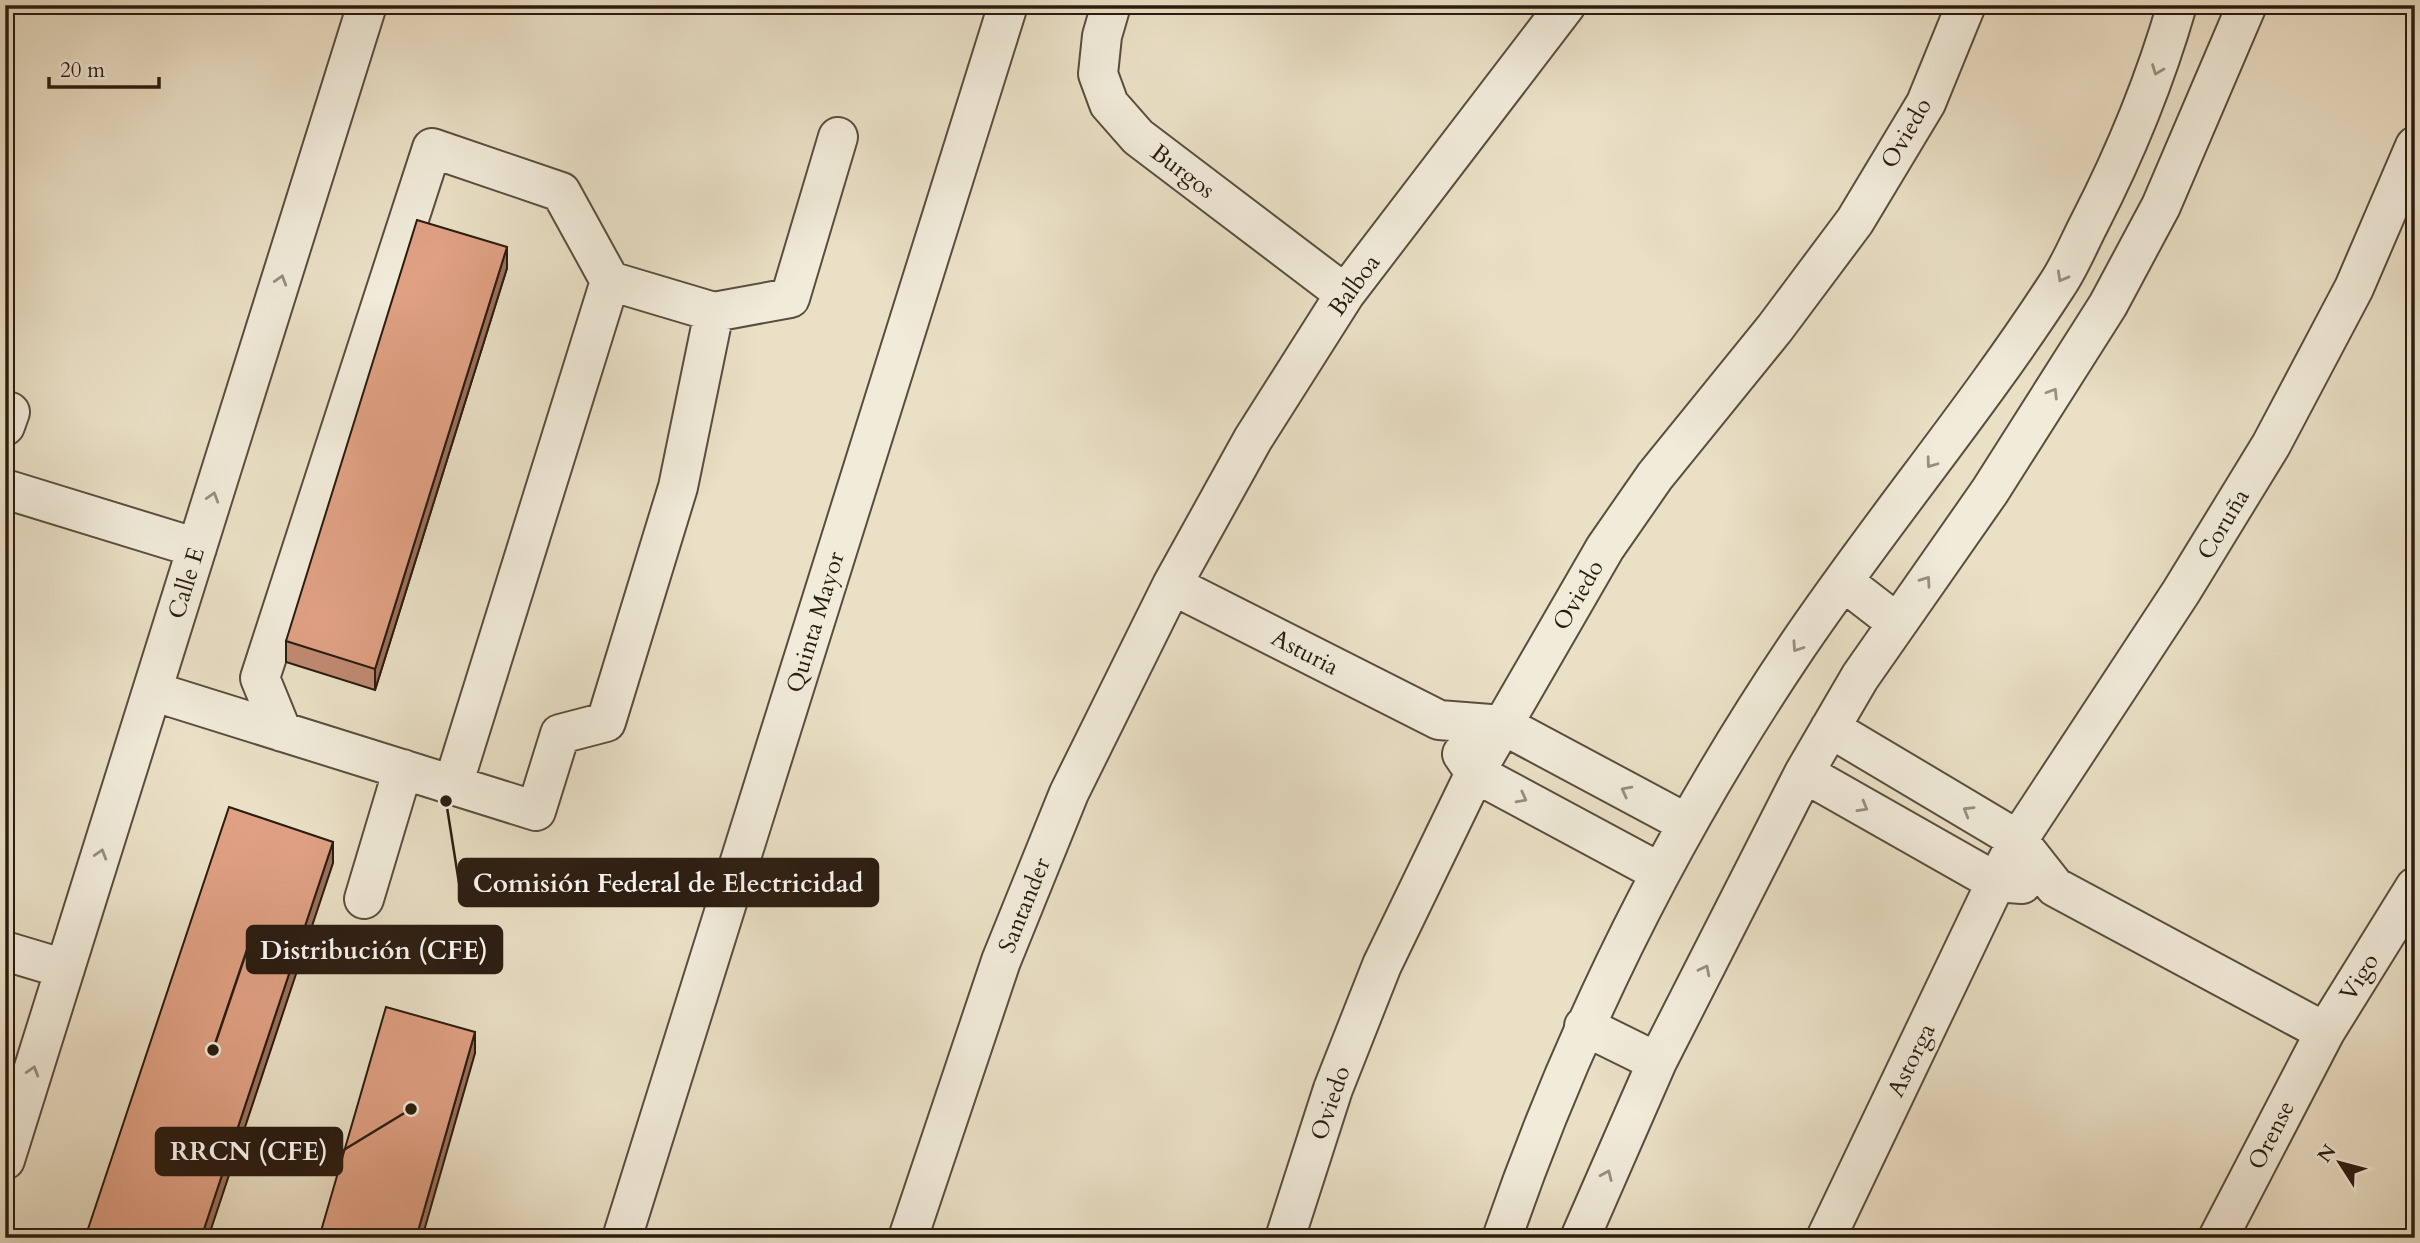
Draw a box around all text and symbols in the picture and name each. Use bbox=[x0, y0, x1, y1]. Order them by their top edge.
scale bar bbox=[49, 46, 159, 90]
text: 20 m bbox=[60, 56, 105, 85]
one-way arrow bbox=[2151, 64, 2165, 76]
street label: Oviedo bbox=[1873, 92, 1940, 175]
street label: Burgos bbox=[1144, 136, 1222, 206]
street label: Balboa bbox=[1321, 247, 1388, 323]
one-way arrow bbox=[2057, 269, 2070, 282]
one-way arrow bbox=[272, 274, 287, 286]
one-way arrow bbox=[2045, 387, 2058, 400]
one-way arrow bbox=[1927, 455, 1939, 468]
street label: Coruña bbox=[2189, 482, 2258, 566]
one-way arrow bbox=[204, 491, 219, 503]
street label: Calle E bbox=[160, 543, 213, 623]
street label: Quinta Mayor bbox=[778, 547, 853, 697]
street label: Oviedo bbox=[1545, 554, 1612, 637]
one-way arrow bbox=[1918, 576, 1930, 589]
street label: Asturia bbox=[1265, 621, 1345, 684]
one-way arrow bbox=[1793, 639, 1805, 652]
one-way arrow bbox=[1621, 786, 1633, 799]
one-way arrow bbox=[1515, 790, 1527, 803]
one-way arrow bbox=[1856, 799, 1869, 812]
one-way arrow bbox=[1963, 806, 1976, 819]
one-way arrow bbox=[93, 849, 107, 861]
street label: Santander bbox=[990, 852, 1059, 958]
callout: Comisión Federal de Electricidad bbox=[459, 859, 878, 906]
text: Comisión Federal de Electricidad bbox=[473, 866, 864, 901]
callout: Distribución (CFE) bbox=[247, 926, 502, 973]
text: Distribución (CFE) bbox=[260, 933, 488, 968]
street label: Vigo bbox=[2332, 947, 2387, 1008]
one-way arrow bbox=[1696, 965, 1710, 977]
street label: Astorga bbox=[1879, 1017, 1944, 1103]
street label: Oviedo bbox=[1302, 1062, 1358, 1145]
one-way arrow bbox=[25, 1066, 39, 1078]
street label: Orense bbox=[2240, 1095, 2303, 1175]
callout: RRCN (CFE) bbox=[156, 1128, 342, 1175]
north arrow bbox=[2304, 1128, 2374, 1198]
text: RRCN (CFE) bbox=[170, 1134, 328, 1169]
text: N bbox=[2312, 1139, 2343, 1168]
one-way arrow bbox=[1599, 1170, 1613, 1182]

